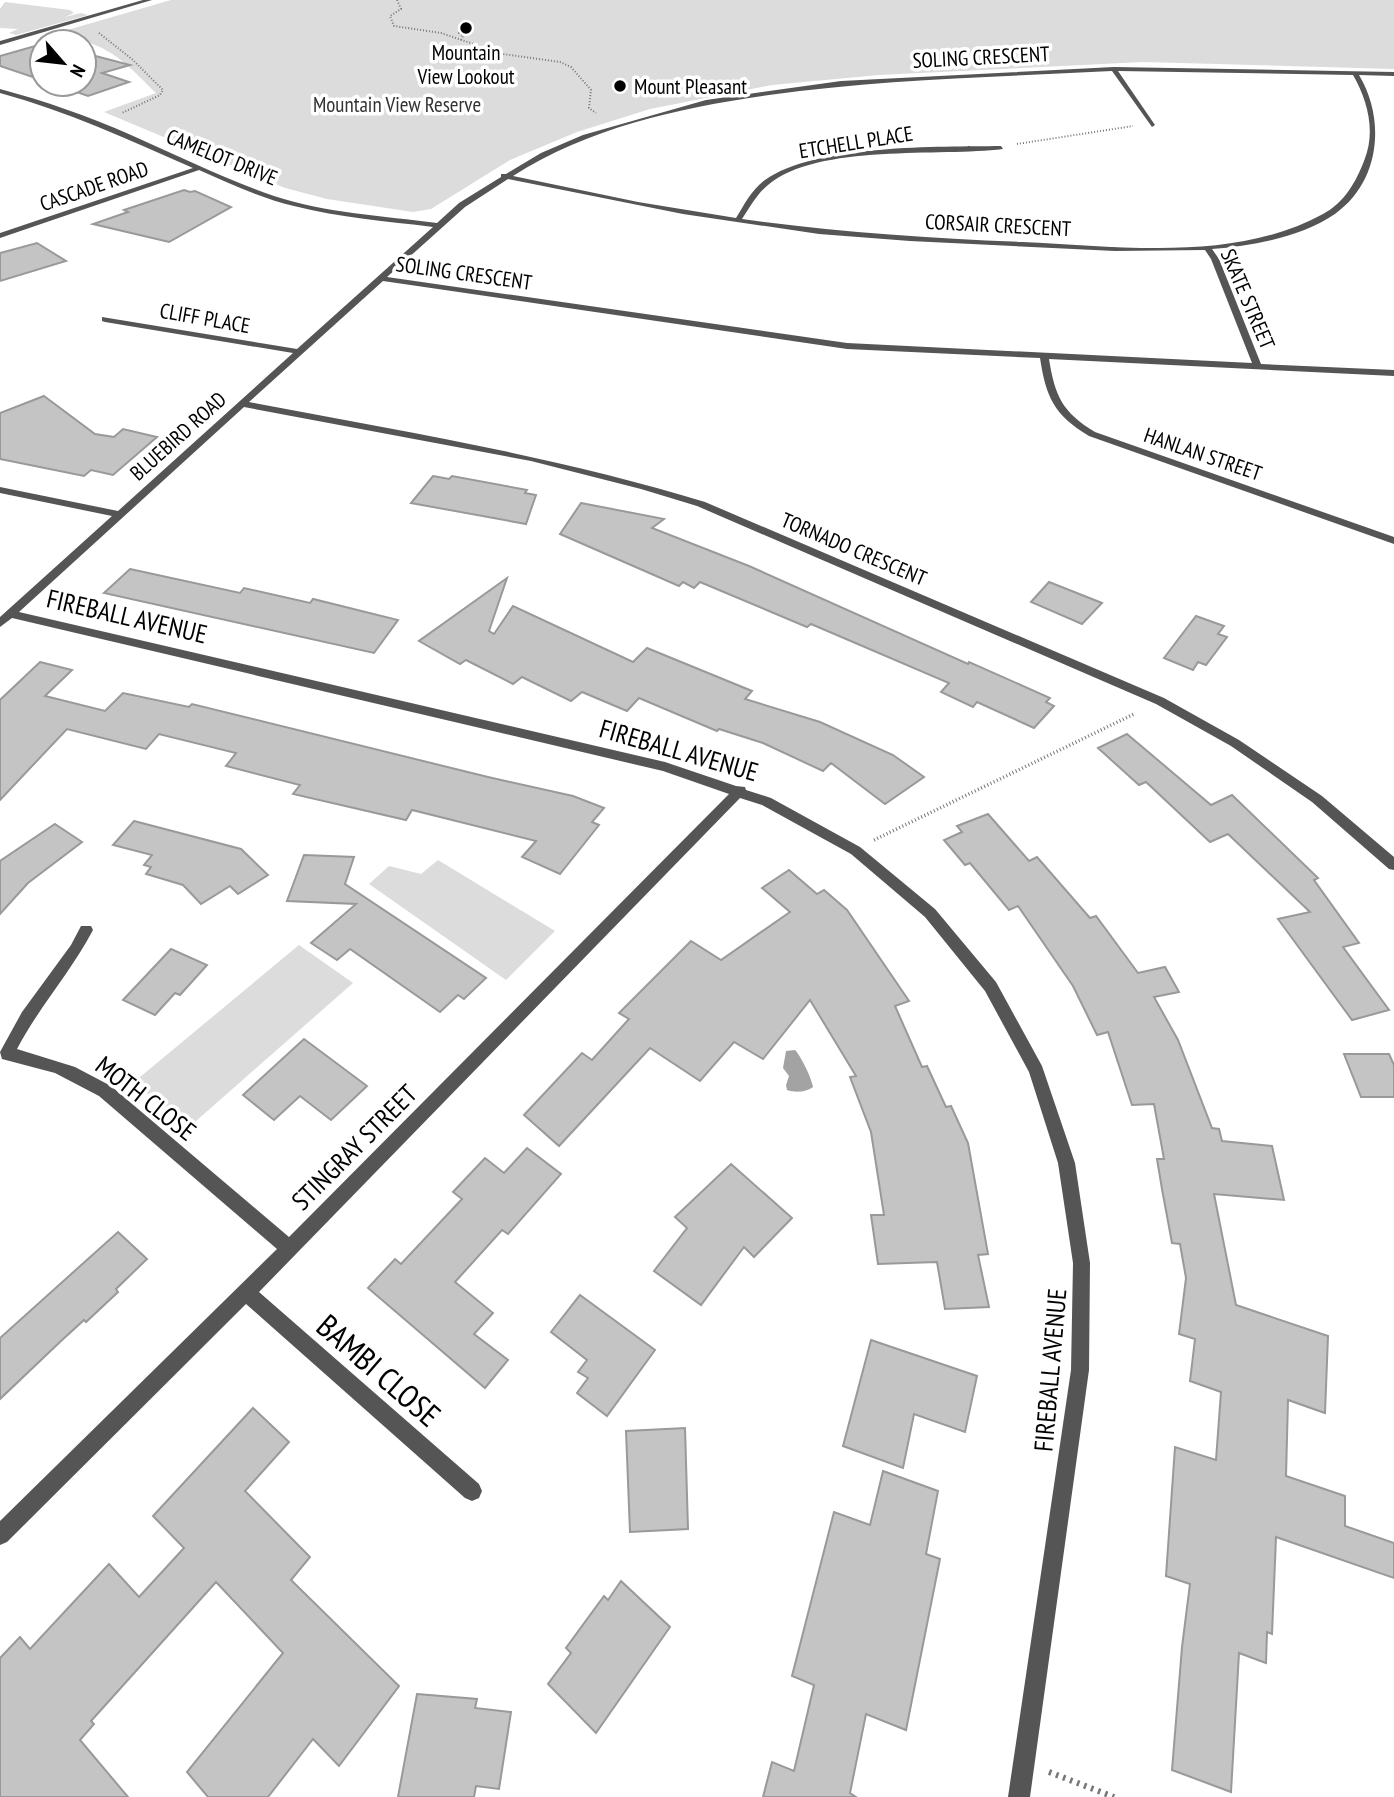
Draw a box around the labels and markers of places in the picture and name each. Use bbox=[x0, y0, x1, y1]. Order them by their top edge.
marker: Mountain View Lookout bbox=[458, 20, 474, 36]
place label: Mountain View Lookout bbox=[416, 39, 515, 90]
place label: Mount Pleasant bbox=[634, 73, 747, 100]
marker: Mount Pleasant bbox=[612, 78, 628, 94]

